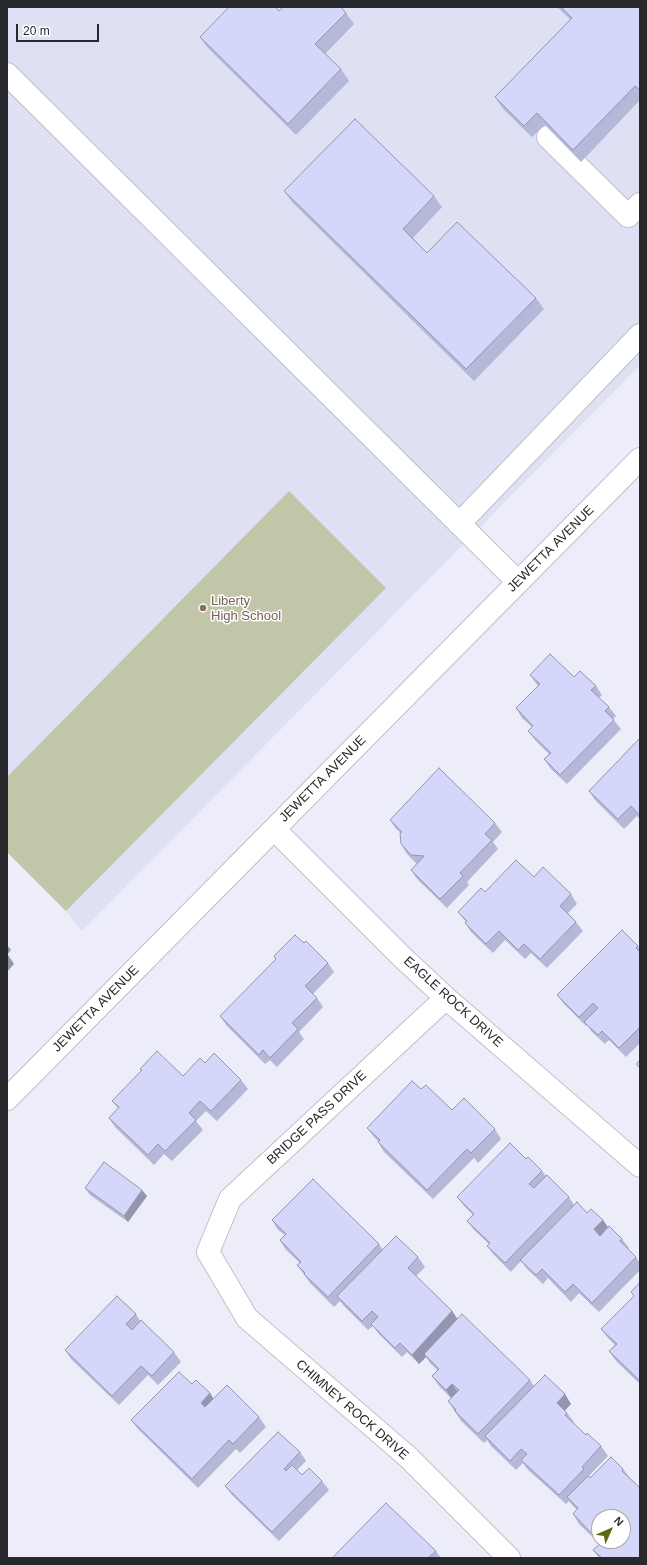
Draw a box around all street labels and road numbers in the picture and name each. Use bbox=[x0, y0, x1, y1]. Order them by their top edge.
street label: JEWETTA AVENUE bbox=[505, 503, 597, 595]
street label: JEWETTA AVENUE bbox=[277, 733, 369, 825]
street label: EAGLE ROCK DRIVE bbox=[400, 953, 506, 1051]
street label: JEWETTA AVENUE bbox=[50, 963, 142, 1055]
street label: BRIDGE PASS DRIVE bbox=[264, 1068, 370, 1168]
street label: CHIMNEY ROCK DRIVE bbox=[292, 1357, 412, 1463]

